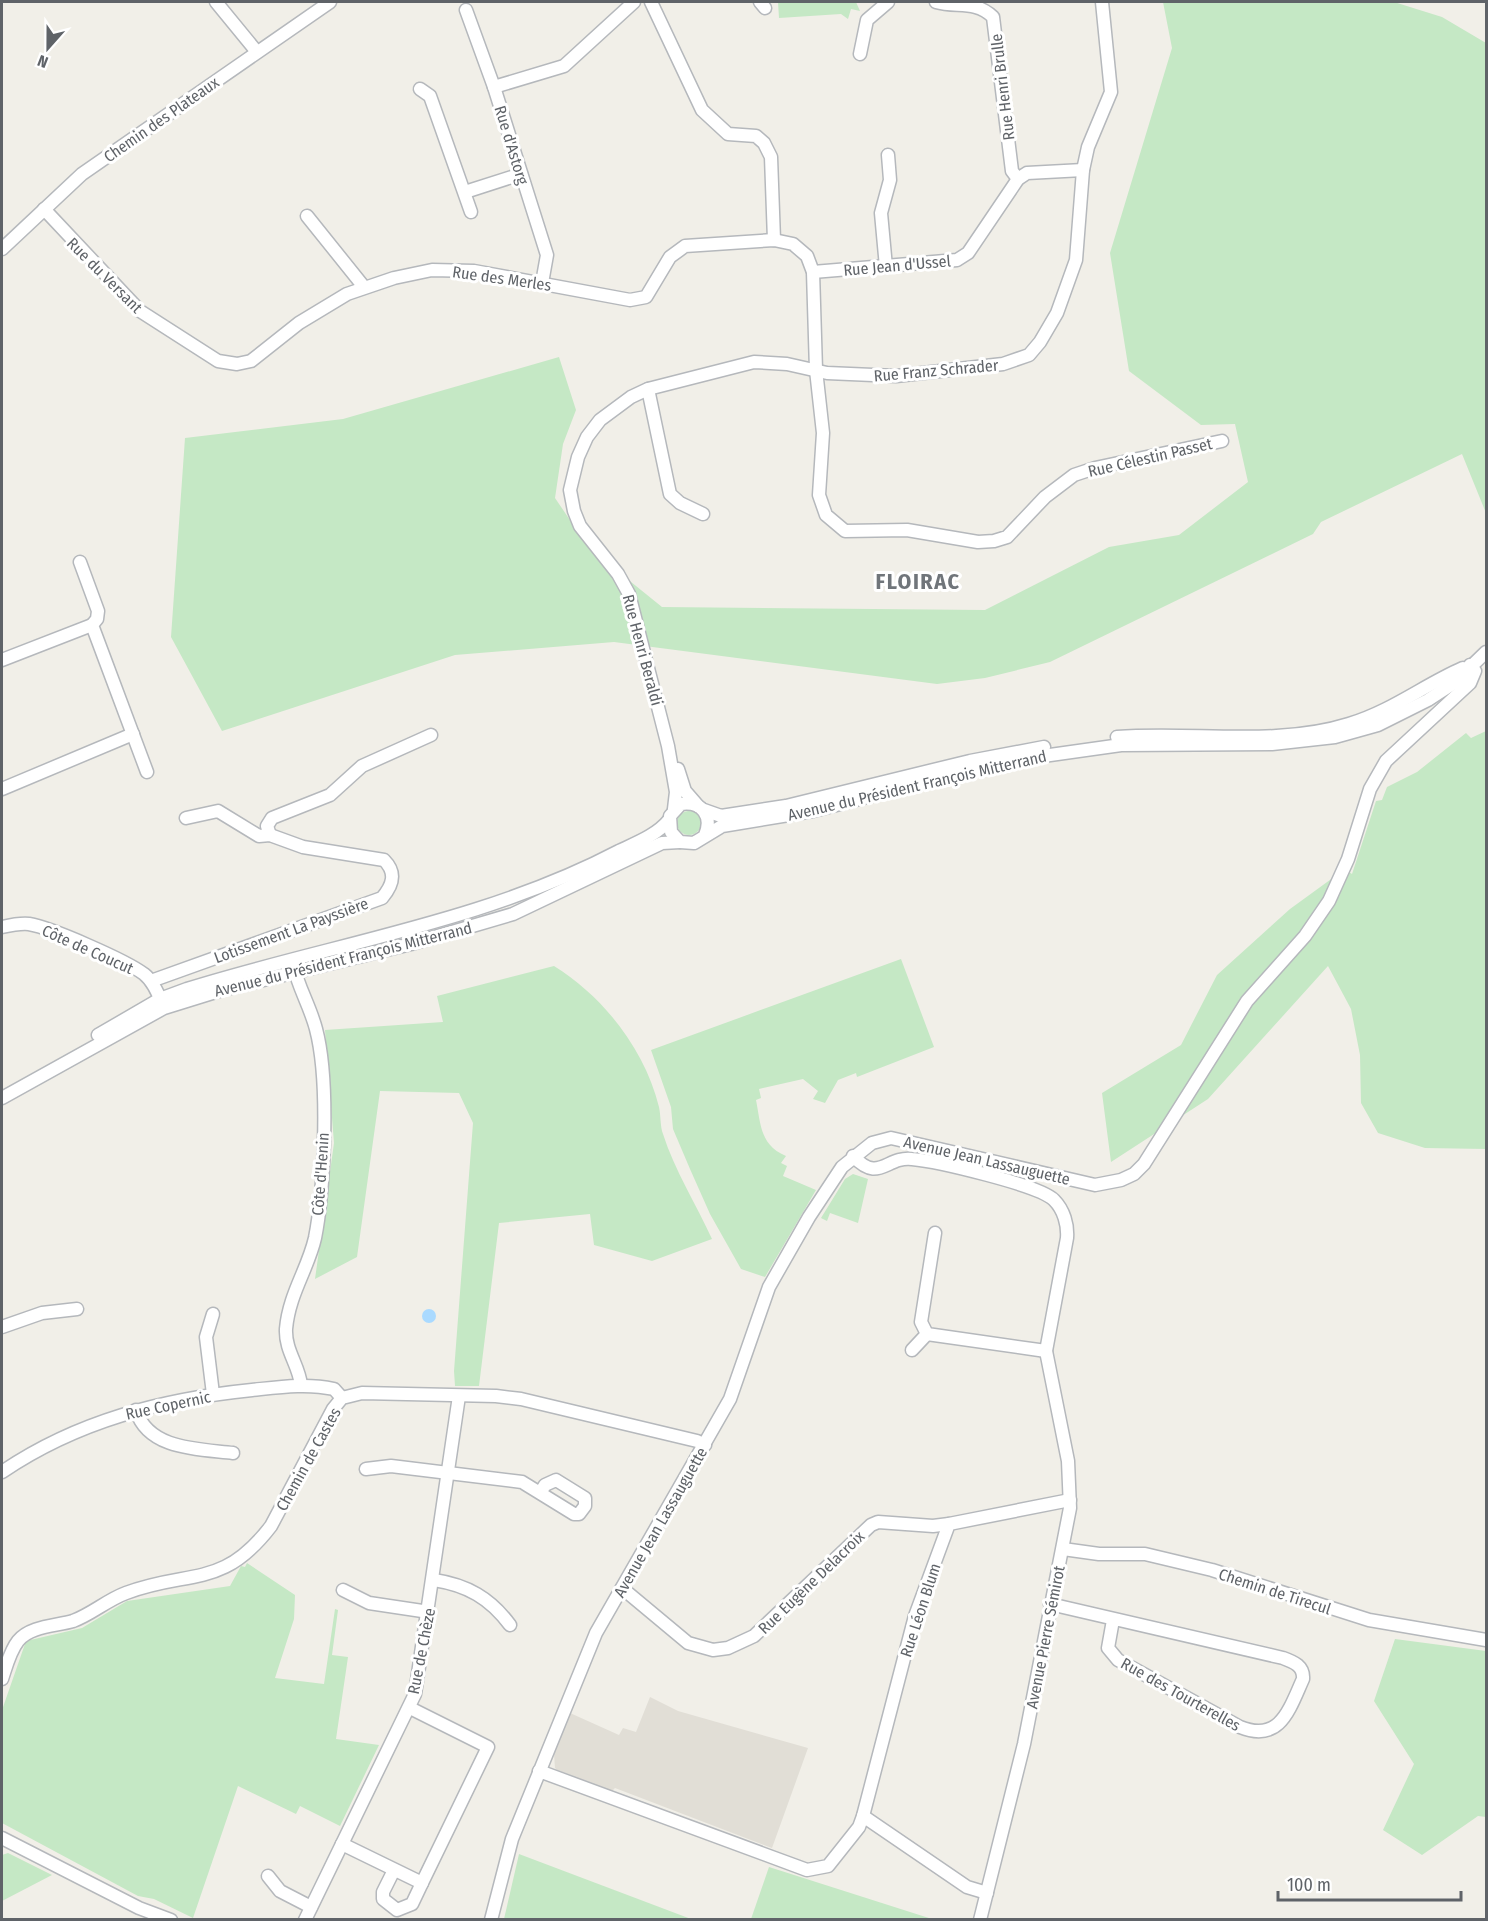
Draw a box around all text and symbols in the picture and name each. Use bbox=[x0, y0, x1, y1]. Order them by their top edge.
north arrow bbox=[18, 18, 78, 78]
street label: Rue Henri Brulle bbox=[987, 33, 1018, 141]
text: N bbox=[35, 51, 51, 72]
street label: Chemin des Plateaux bbox=[100, 73, 222, 166]
street label: Rue d'Astorg bbox=[491, 103, 533, 187]
street label: Rue du Versant bbox=[63, 234, 147, 318]
street label: Rue Jean d'Ussel bbox=[843, 251, 952, 280]
street label: Rue des Merles bbox=[451, 262, 553, 295]
street label: Rue Franz Schrader bbox=[873, 356, 999, 385]
street label: Rue Célestin Passet bbox=[1086, 434, 1215, 481]
district label: FLOIRAC bbox=[876, 568, 960, 595]
street label: Rue Henri Beraldi bbox=[619, 592, 666, 708]
street label: Avenue du Président François Mitterrand bbox=[786, 746, 1048, 825]
street label: Lotissement La Payssière bbox=[211, 894, 371, 967]
street label: Avenue du Président François Mitterrand bbox=[212, 918, 474, 1001]
street label: Côte de Coucut bbox=[39, 921, 137, 978]
street label: Côte d'Henin bbox=[308, 1132, 333, 1216]
street label: Avenue Jean Lassauguette bbox=[902, 1132, 1072, 1189]
street label: Rue Copernic bbox=[124, 1387, 212, 1424]
street label: Chemin de Castes bbox=[272, 1404, 345, 1514]
street label: Avenue Jean Lassauguette bbox=[610, 1444, 711, 1601]
street label: Rue Eugène Delacroix bbox=[754, 1527, 868, 1638]
street label: Rue Léon Blum bbox=[896, 1561, 945, 1660]
street label: Avenue Pierre Sémirot bbox=[1022, 1563, 1069, 1710]
street label: Chemin de Tirecul bbox=[1216, 1564, 1333, 1619]
street label: Rue de Chèze bbox=[404, 1606, 439, 1696]
street label: Rue des Tourterelles bbox=[1118, 1654, 1244, 1735]
scale bar bbox=[1278, 1864, 1461, 1902]
text: 100 m bbox=[1287, 1874, 1331, 1896]

